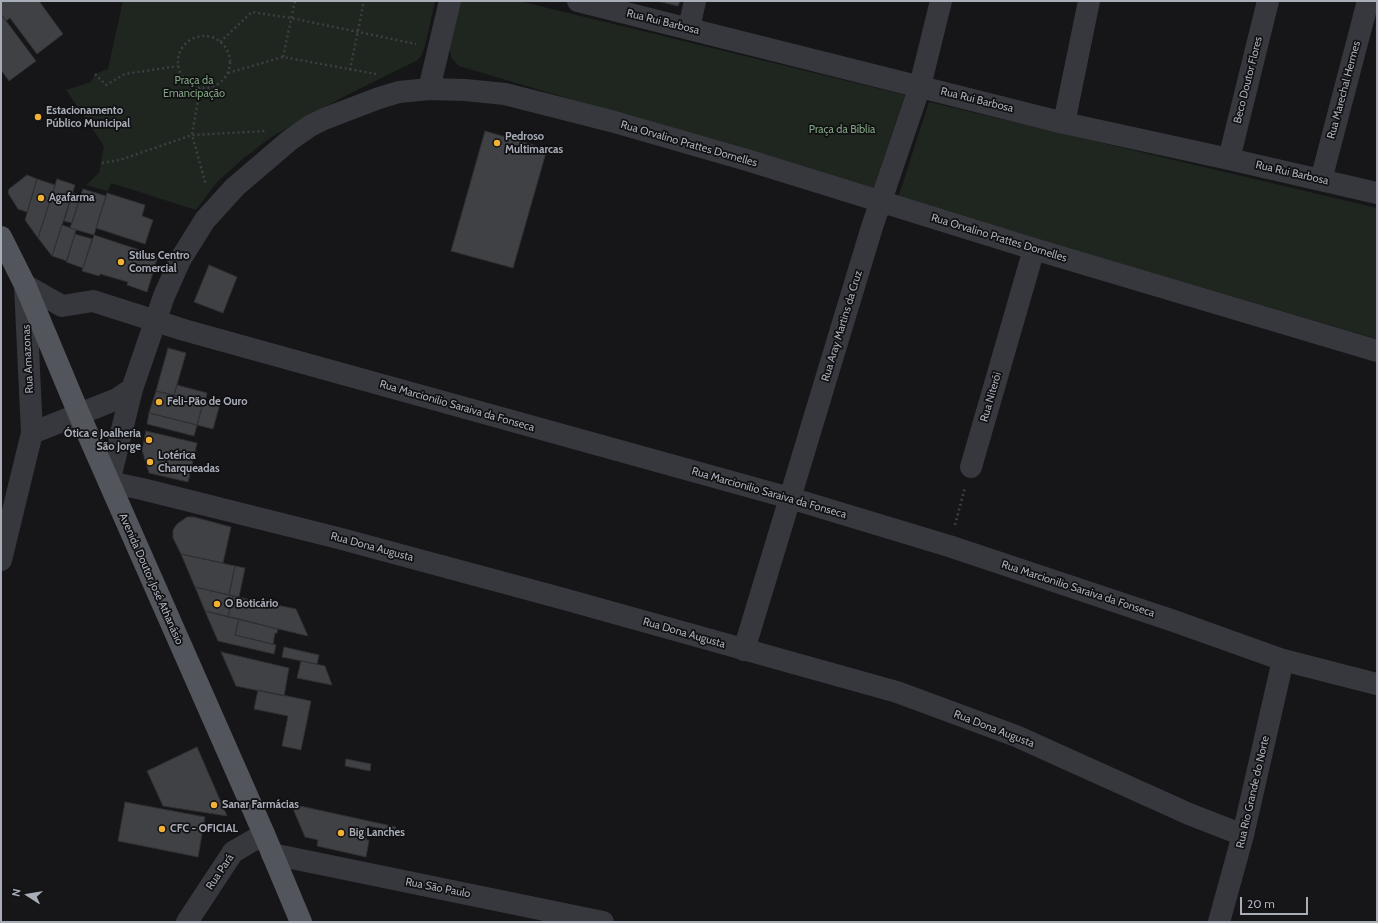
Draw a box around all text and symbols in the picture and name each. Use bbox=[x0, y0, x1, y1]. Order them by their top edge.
street label: Rua Rui Barbosa bbox=[625, 7, 701, 37]
street label: Beco Doutor Flores bbox=[1231, 35, 1265, 125]
street label: Rua Marechal Hermes bbox=[1325, 40, 1363, 140]
park label: Praça da Emancipação bbox=[163, 74, 225, 100]
street label: Rua Rui Barbosa bbox=[939, 85, 1015, 115]
place label: Estacionamento Público Municipal bbox=[46, 104, 130, 130]
marker: Estacionamento Público Municipal bbox=[33, 112, 43, 122]
street label: Rua Orvalino Prattes Dornelles bbox=[619, 118, 759, 170]
park label: Praça da Bíblia bbox=[809, 123, 875, 137]
place label: Pedroso Multimarcas bbox=[505, 130, 563, 156]
marker: Pedroso Multimarcas bbox=[492, 138, 502, 148]
street label: Rua Rui Barbosa bbox=[1254, 158, 1330, 188]
place label: Agafarma bbox=[49, 191, 95, 205]
marker: Agafarma bbox=[36, 193, 46, 203]
street label: Rua Orvalino Prattes Dornelles bbox=[929, 211, 1069, 265]
place label: Stilus Centro Comercial bbox=[129, 249, 190, 275]
marker: Stilus Centro Comercial bbox=[116, 257, 126, 267]
street label: Rua Aray Martins da Cruz bbox=[819, 269, 865, 383]
street label: Rua Amazonas bbox=[20, 324, 36, 394]
street label: Rua Niterói bbox=[978, 371, 1004, 423]
street label: Rua Marcionilio Saraiva da Fonseca bbox=[378, 378, 536, 434]
place label: Feli-Pão de Ouro bbox=[167, 395, 247, 409]
marker: Feli-Pão de Ouro bbox=[154, 397, 164, 407]
place label: Ótica e Joalheria São Jorge bbox=[64, 427, 141, 453]
marker: Ótica e Joalheria São Jorge bbox=[144, 435, 154, 445]
place label: Lotérica Charqueadas bbox=[158, 449, 220, 475]
marker: Lotérica Charqueadas bbox=[145, 457, 155, 467]
street label: Rua Marcionilio Saraiva da Fonseca bbox=[690, 465, 848, 521]
street label: Avenida Doutor José Athanásio bbox=[116, 511, 186, 647]
street label: Rua Dona Augusta bbox=[329, 530, 415, 564]
street label: Rua Marcionilio Saraiva da Fonseca bbox=[1000, 558, 1156, 620]
place label: O Boticário bbox=[225, 597, 278, 611]
marker: O Boticário bbox=[212, 599, 222, 609]
street label: Rua Dona Augusta bbox=[641, 615, 727, 651]
street label: Rua Dona Augusta bbox=[952, 708, 1036, 750]
street label: Rua Rio Grande do Norte bbox=[1234, 735, 1272, 849]
place label: Sanar Farmácias bbox=[222, 798, 299, 812]
marker: Sanar Farmácias bbox=[209, 800, 219, 810]
place label: CFC - OFICIAL bbox=[170, 822, 238, 836]
marker: CFC - OFICIAL bbox=[157, 824, 167, 834]
place label: Big Lanches bbox=[349, 826, 405, 840]
marker: Big Lanches bbox=[336, 828, 346, 838]
street label: Rua Pará bbox=[203, 852, 237, 892]
north arrow bbox=[8, 875, 48, 915]
street label: Rua São Paulo bbox=[404, 875, 472, 901]
text: N bbox=[9, 887, 24, 898]
scale bar bbox=[1242, 889, 1310, 915]
text: 20 m bbox=[1247, 896, 1275, 911]

